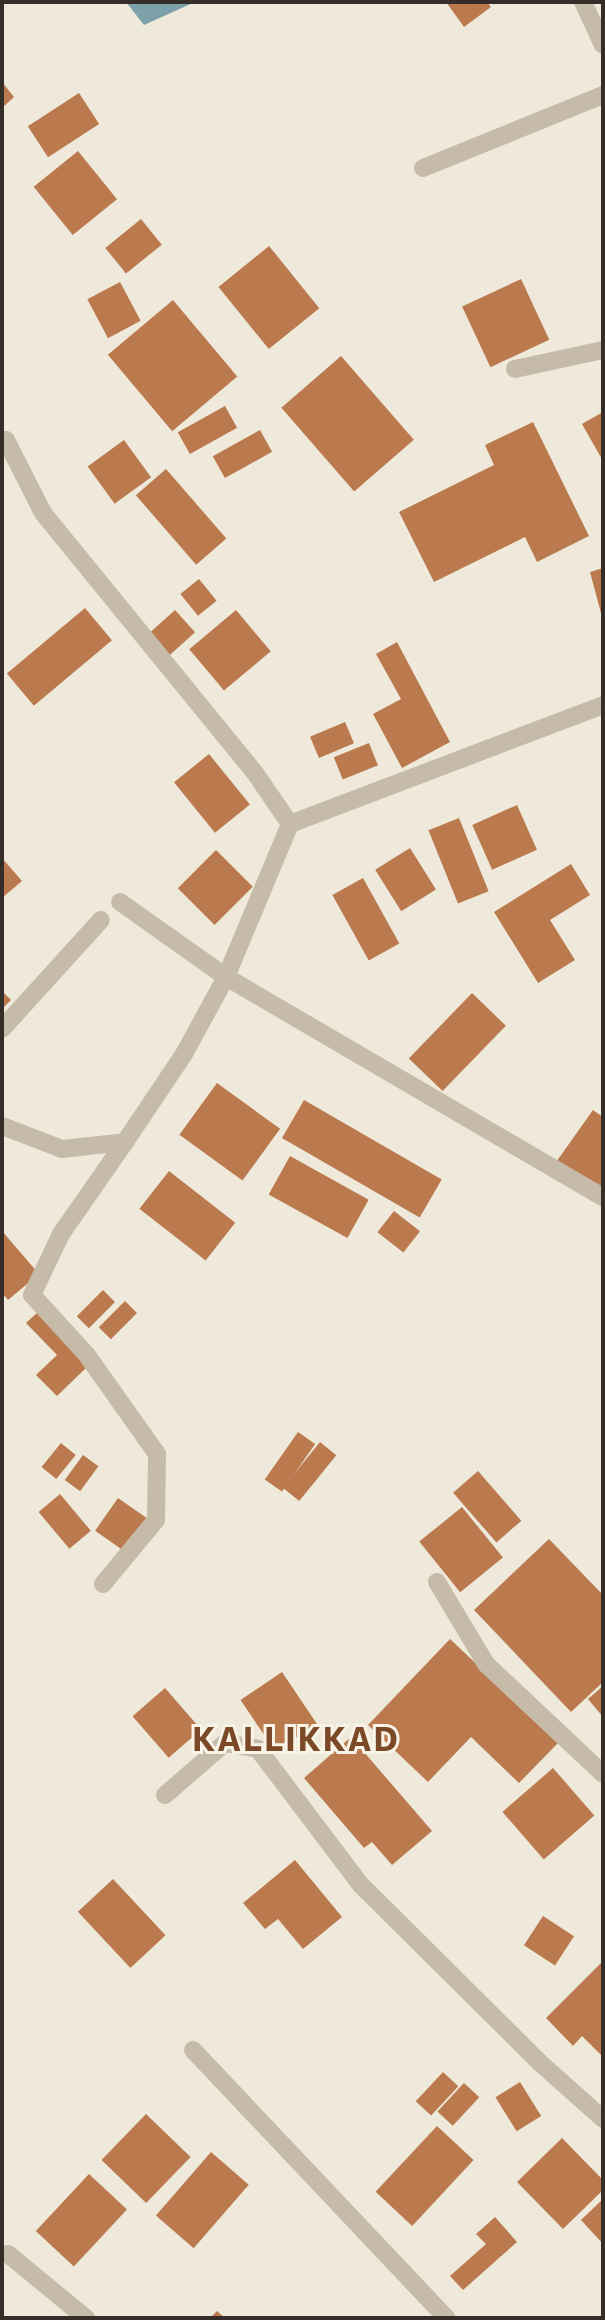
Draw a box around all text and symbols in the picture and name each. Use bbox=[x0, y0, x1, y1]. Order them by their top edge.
district label: KALLIKKAD bbox=[193, 1718, 399, 1758]

